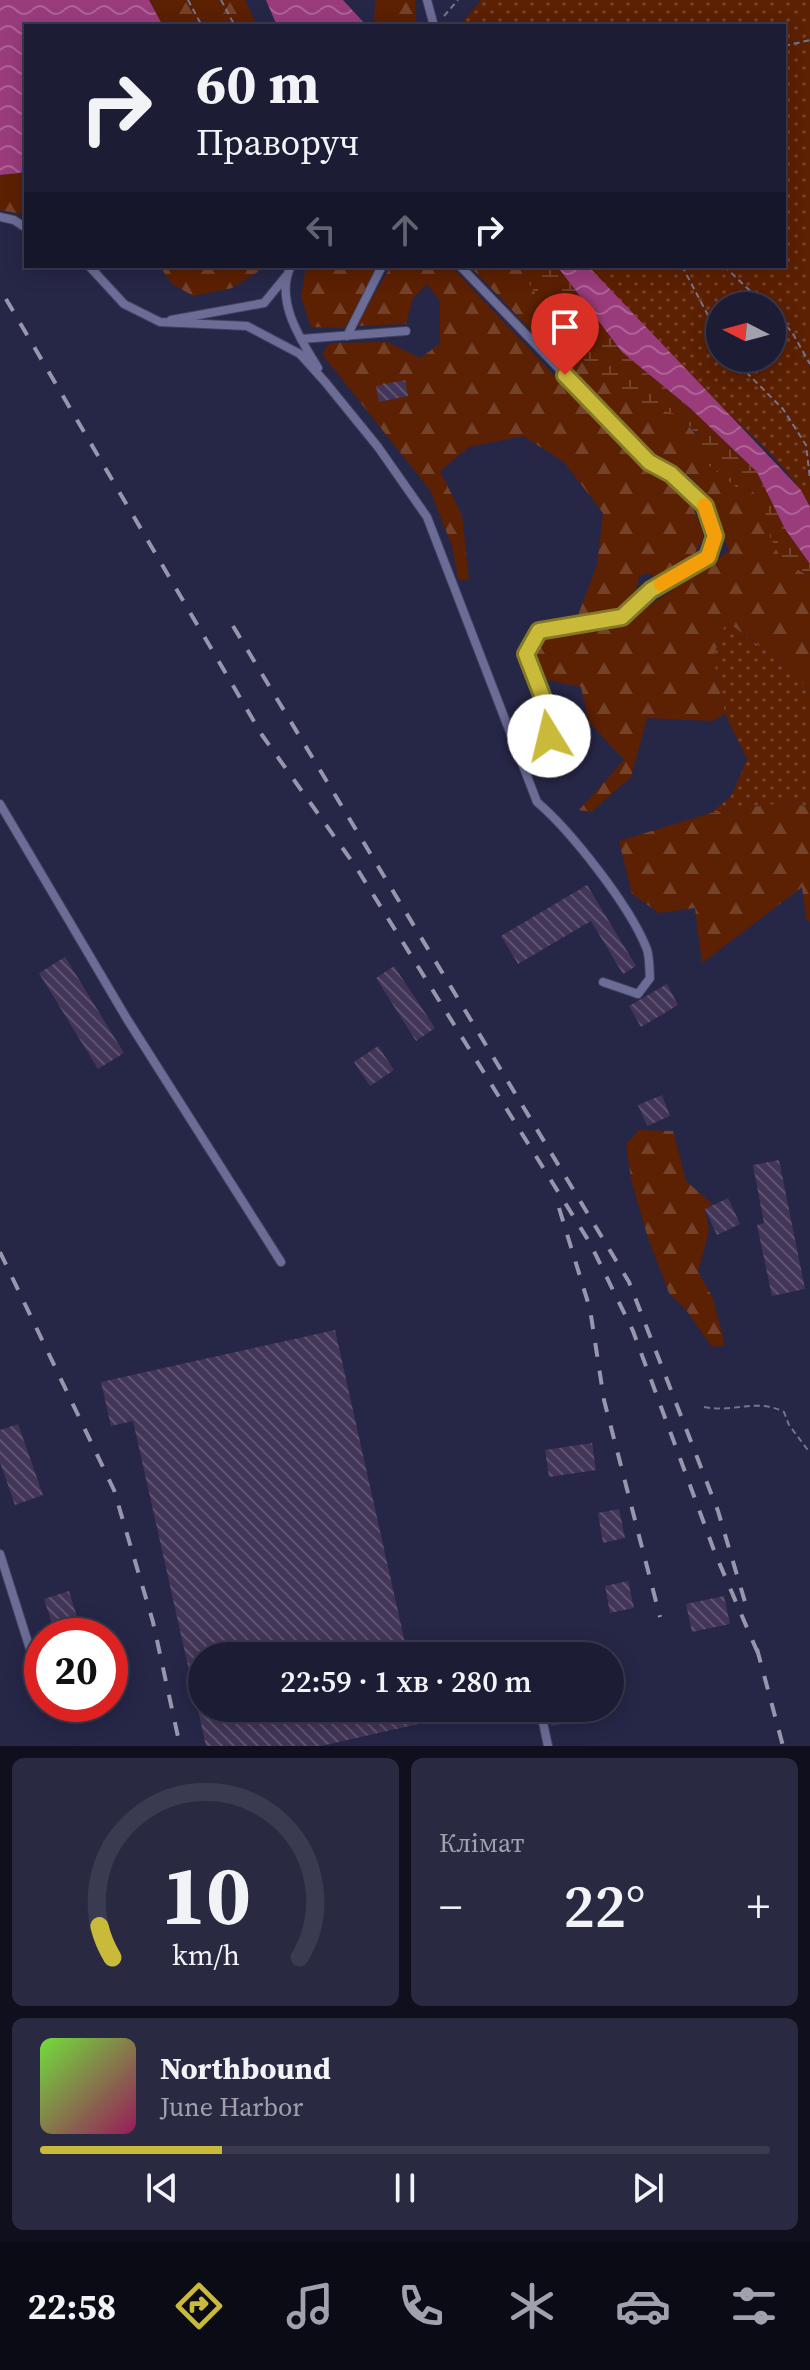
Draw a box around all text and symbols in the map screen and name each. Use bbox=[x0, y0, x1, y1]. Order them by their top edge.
text: 60 m bbox=[196, 45, 319, 122]
icon: right bbox=[64, 56, 168, 160]
text: Праворуч bbox=[196, 118, 359, 167]
icon: left bbox=[299, 208, 343, 252]
icon: ahead bbox=[383, 208, 427, 252]
icon: right bbox=[467, 208, 511, 252]
north arrow bbox=[706, 292, 786, 372]
map controls bbox=[706, 292, 786, 372]
pin bbox=[531, 293, 599, 375]
icon: arrive bbox=[543, 305, 587, 349]
position arrow bbox=[507, 694, 591, 778]
speed limit sign: 20 bbox=[24, 1618, 128, 1722]
text: 22:59 · 1 хв · 280 m bbox=[280, 1661, 532, 1702]
text: Клімат bbox=[439, 1825, 524, 1861]
text: 10 bbox=[160, 1838, 251, 1952]
text: 22° bbox=[563, 1865, 646, 1947]
text: − bbox=[439, 1876, 462, 1937]
text: + bbox=[747, 1876, 770, 1937]
text: km/h bbox=[171, 1935, 240, 1975]
text: Northbound bbox=[160, 2048, 331, 2089]
text: June Harbor bbox=[160, 2089, 303, 2125]
icon: previous bbox=[140, 2166, 184, 2210]
icon: pause bbox=[383, 2166, 427, 2210]
icon: next bbox=[626, 2166, 670, 2210]
icon: directions bbox=[171, 2278, 227, 2334]
icon: music bbox=[282, 2278, 338, 2334]
icon: phone bbox=[393, 2278, 449, 2334]
icon: climate bbox=[504, 2278, 560, 2334]
icon: car bbox=[615, 2278, 671, 2334]
icon: filters bbox=[726, 2278, 782, 2334]
text: 22:58 bbox=[28, 2282, 116, 2331]

